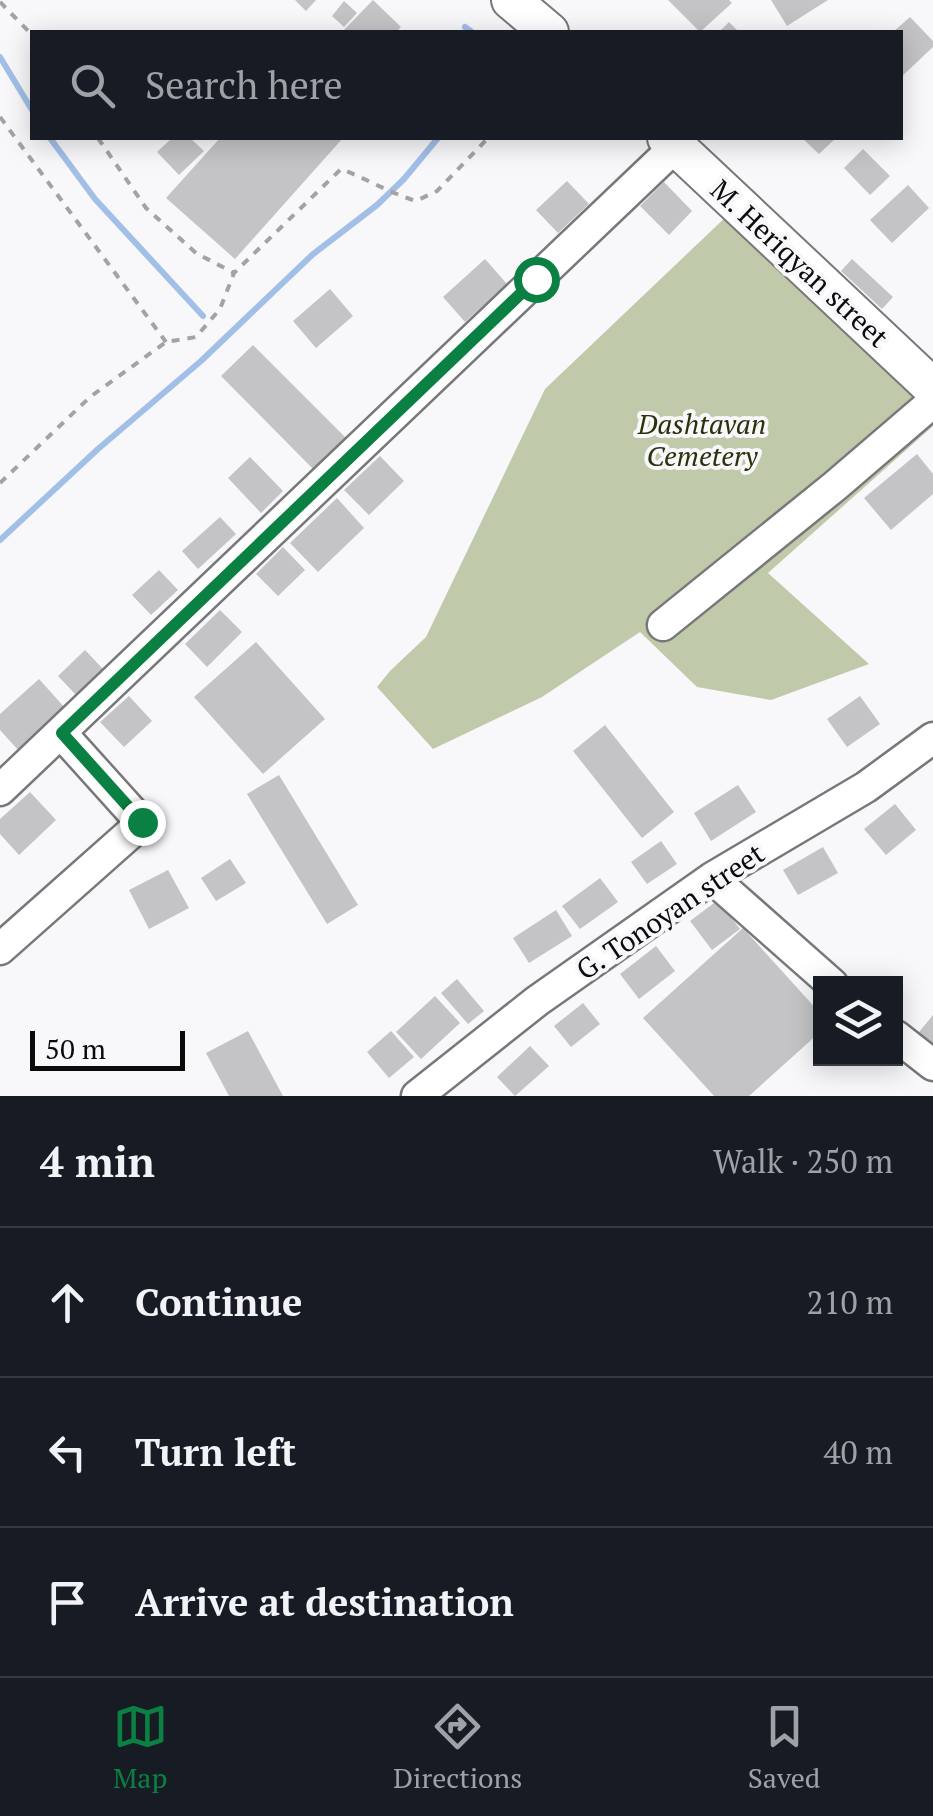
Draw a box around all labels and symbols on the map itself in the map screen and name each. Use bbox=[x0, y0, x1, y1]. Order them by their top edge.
street label: M. Heriqyan street bbox=[703, 171, 897, 355]
route start bbox=[514, 257, 560, 303]
park label: Dashtavan Cemetery bbox=[637, 405, 766, 474]
route end bbox=[120, 800, 166, 846]
street label: G. Tonoyan street bbox=[569, 834, 772, 988]
scale bar bbox=[30, 1026, 185, 1070]

